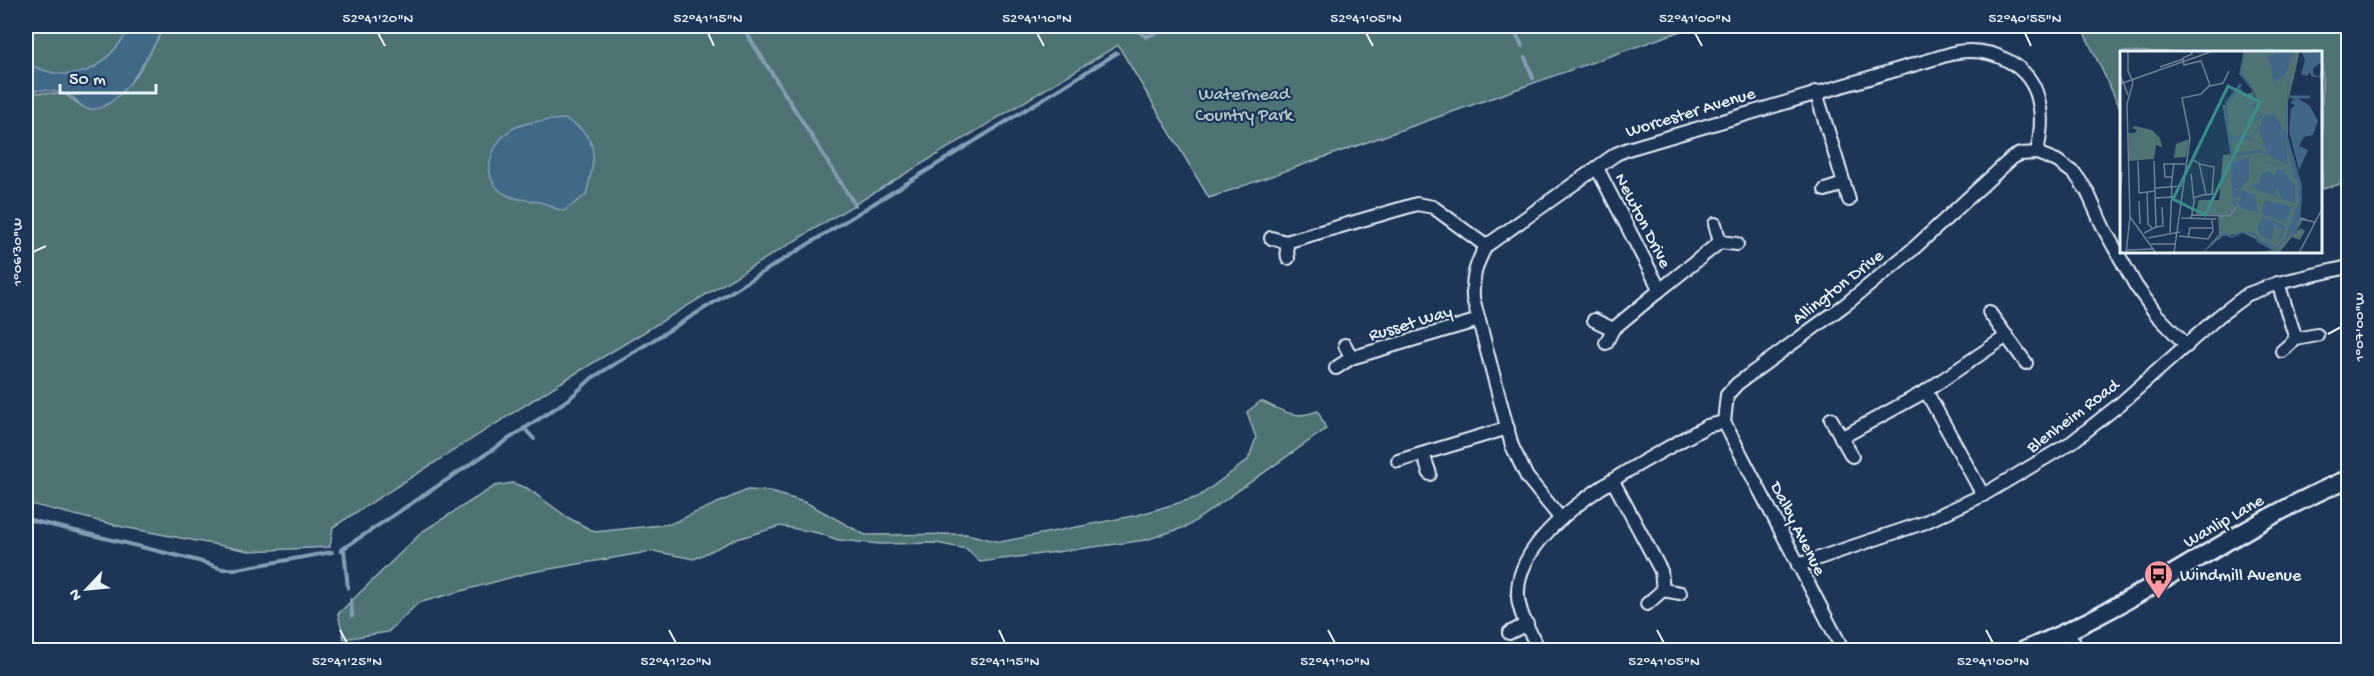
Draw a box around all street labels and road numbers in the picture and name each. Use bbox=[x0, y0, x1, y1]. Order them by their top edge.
street label: Worcester Avenue bbox=[1623, 83, 1759, 143]
street label: Newton Drive bbox=[1609, 170, 1675, 273]
street label: Allington Drive bbox=[1789, 245, 1889, 330]
street label: Russet Way bbox=[1366, 302, 1455, 347]
street label: Blenheim Road bbox=[2022, 375, 2125, 459]
street label: Dalby Avenue bbox=[1764, 478, 1830, 580]
street label: Wanlip Lane bbox=[2180, 490, 2269, 554]

